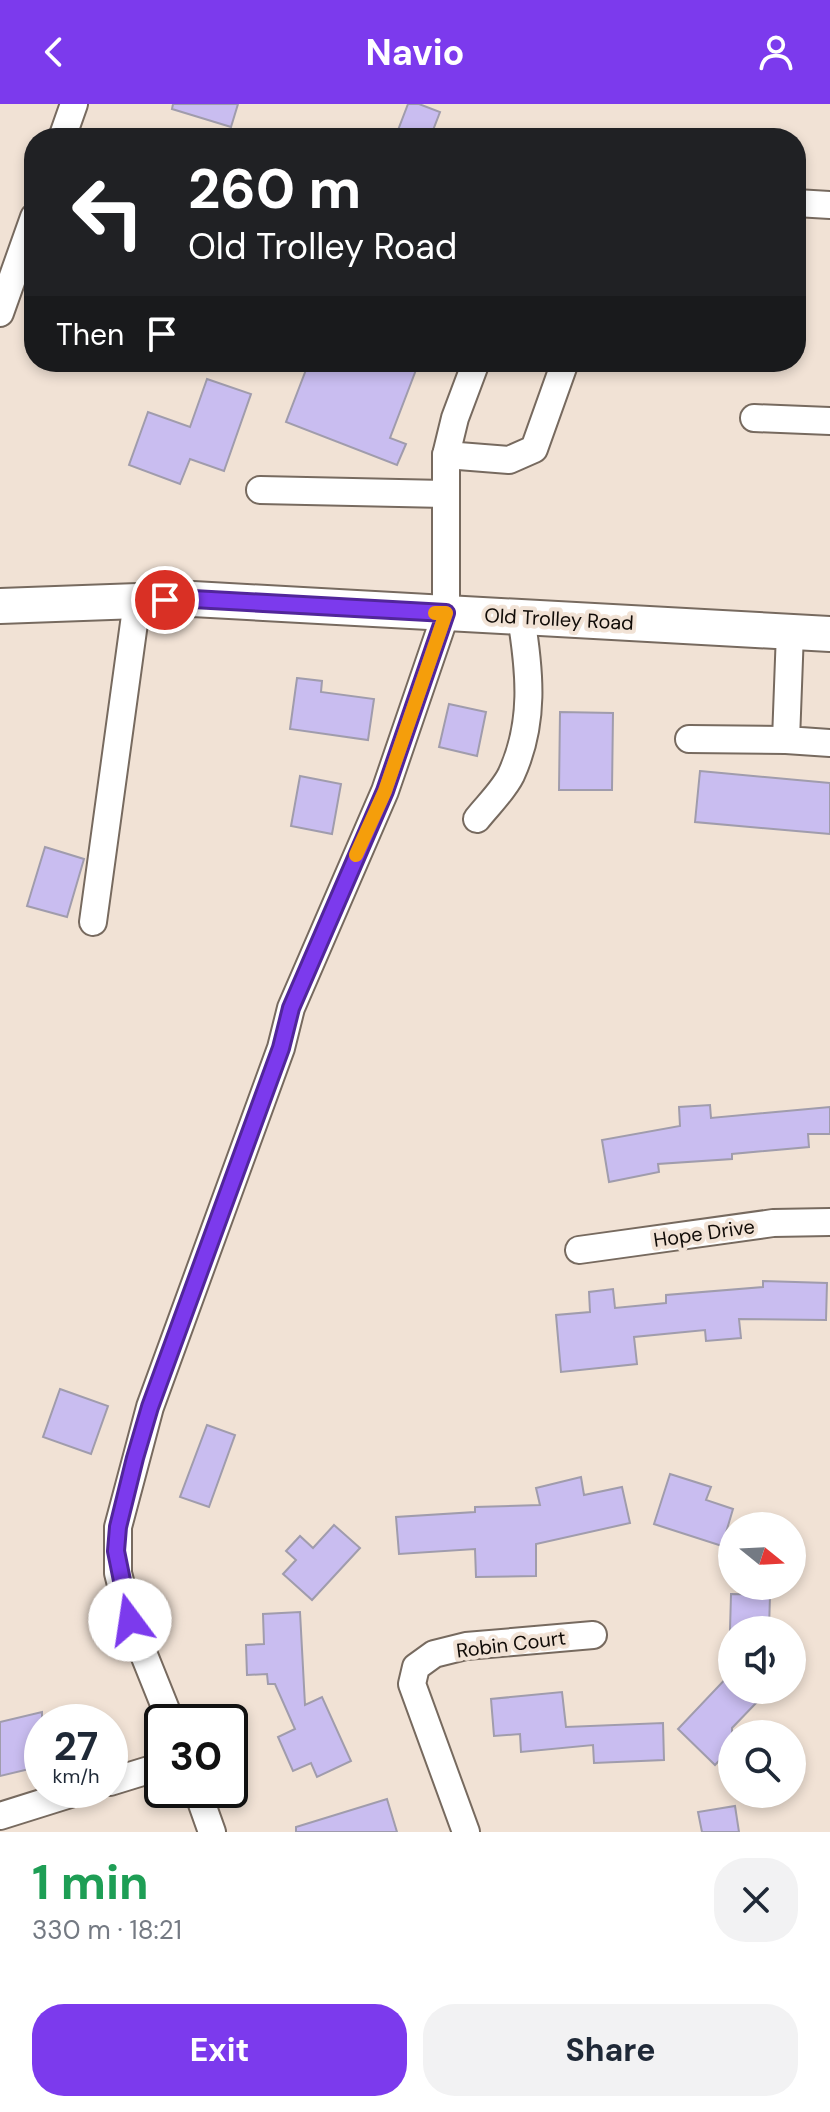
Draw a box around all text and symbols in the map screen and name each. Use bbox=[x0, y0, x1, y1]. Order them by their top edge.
text: Navio bbox=[366, 29, 464, 76]
icon: back bbox=[32, 30, 76, 74]
icon: person bbox=[754, 30, 798, 74]
text: 260 m bbox=[188, 152, 361, 225]
icon: left bbox=[56, 160, 160, 264]
text: Old Trolley Road bbox=[188, 223, 457, 270]
icon: arrive bbox=[140, 312, 184, 356]
text: Then bbox=[56, 315, 124, 354]
pin bbox=[131, 566, 199, 634]
icon: arrive bbox=[143, 578, 187, 622]
street label: Old Trolley Road bbox=[484, 602, 634, 636]
street label: Hope Drive bbox=[652, 1213, 756, 1253]
north arrow bbox=[718, 1512, 806, 1600]
map controls bbox=[718, 1512, 806, 1808]
position arrow bbox=[88, 1578, 172, 1662]
button: sound bbox=[718, 1616, 806, 1704]
street label: Robin Court bbox=[455, 1624, 567, 1664]
speed limit sign: 30 bbox=[144, 1704, 248, 1808]
text: 27 bbox=[54, 1720, 98, 1772]
button: search bbox=[718, 1720, 806, 1808]
text: km/h bbox=[52, 1763, 100, 1789]
text: 1 min bbox=[32, 1851, 149, 1914]
button: close bbox=[714, 1858, 798, 1942]
text: 330 m · 18:21 bbox=[32, 1913, 182, 1947]
button: Exit bbox=[32, 2004, 407, 2096]
button: Share bbox=[423, 2004, 798, 2096]

